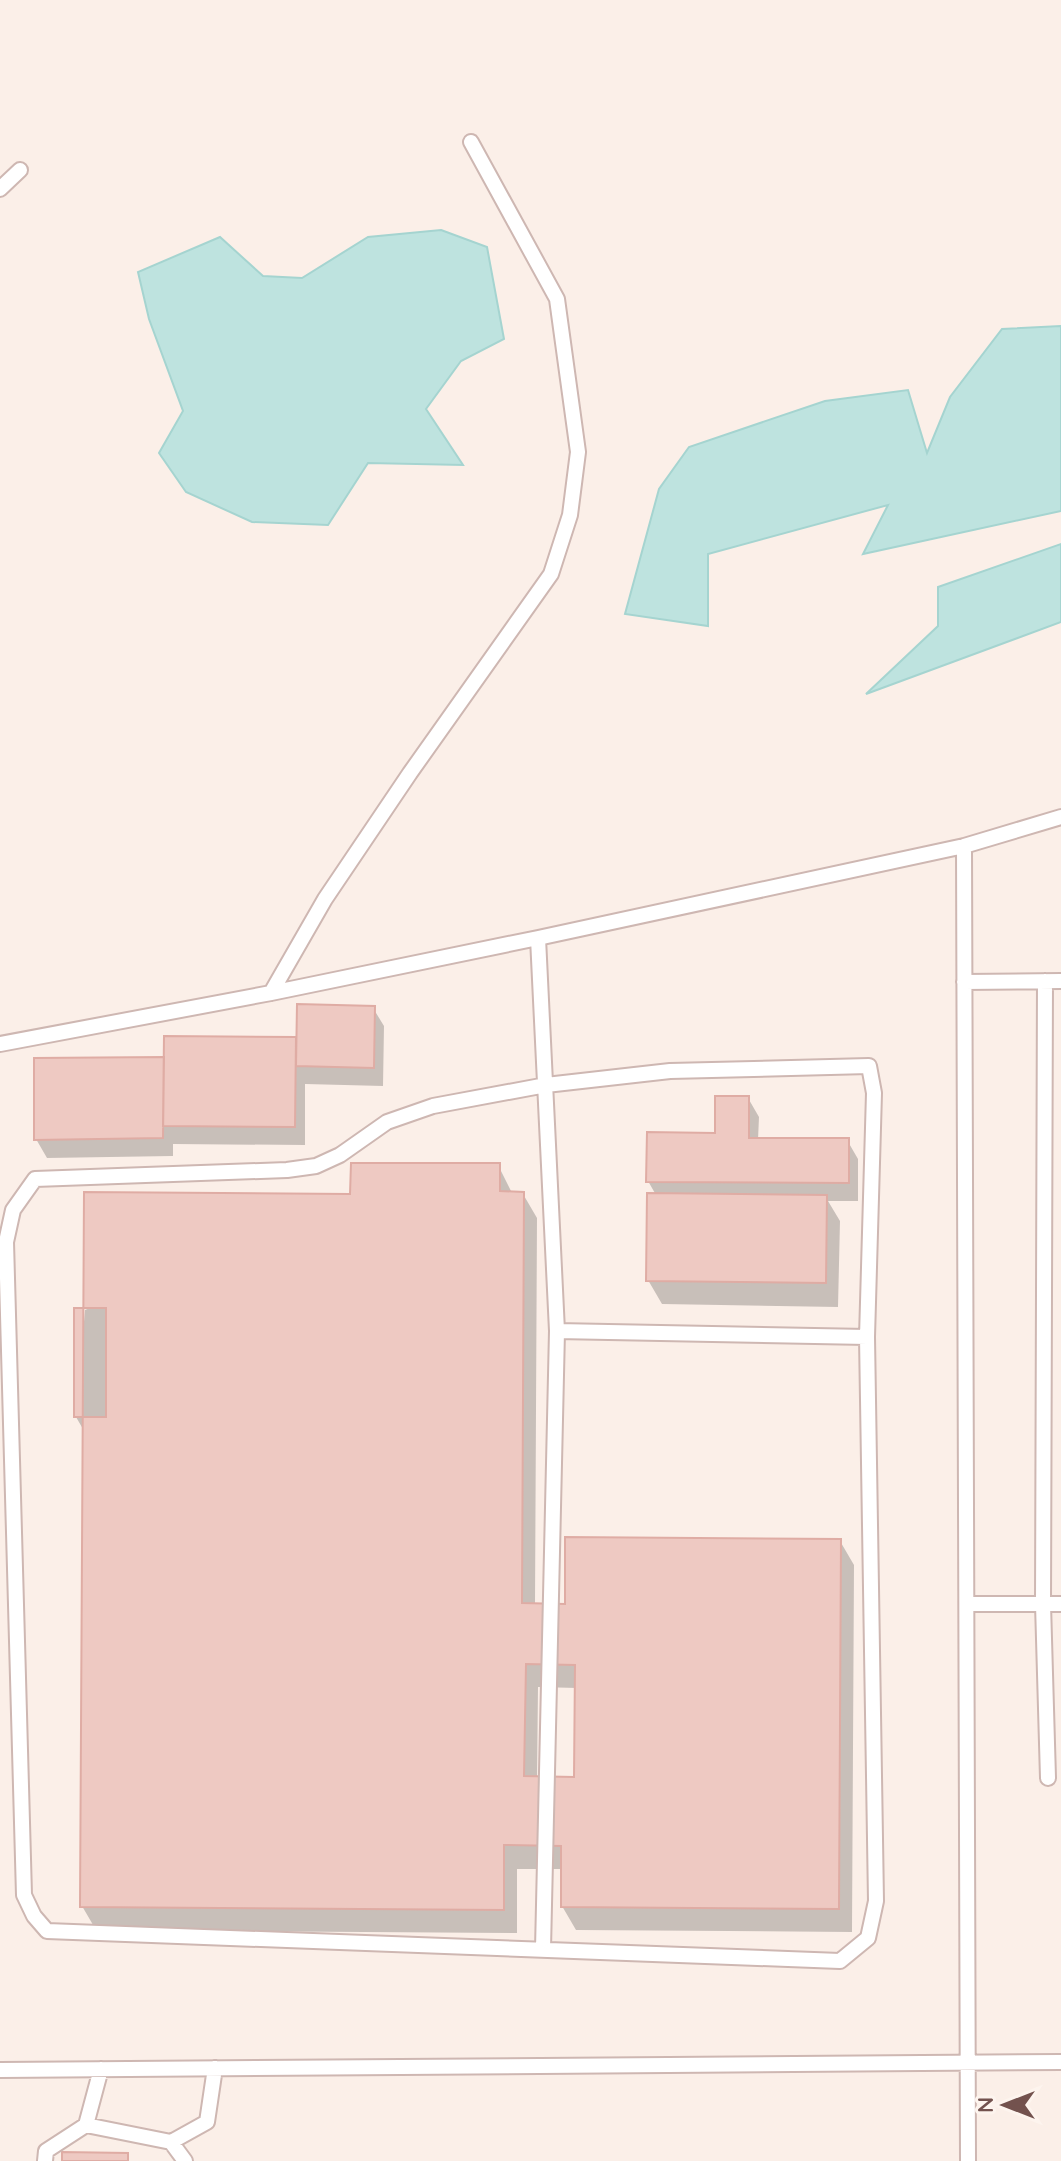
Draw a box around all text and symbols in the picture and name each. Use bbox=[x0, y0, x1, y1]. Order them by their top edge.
north arrow bbox=[965, 2065, 1045, 2145]
text: N bbox=[971, 2097, 999, 2113]

